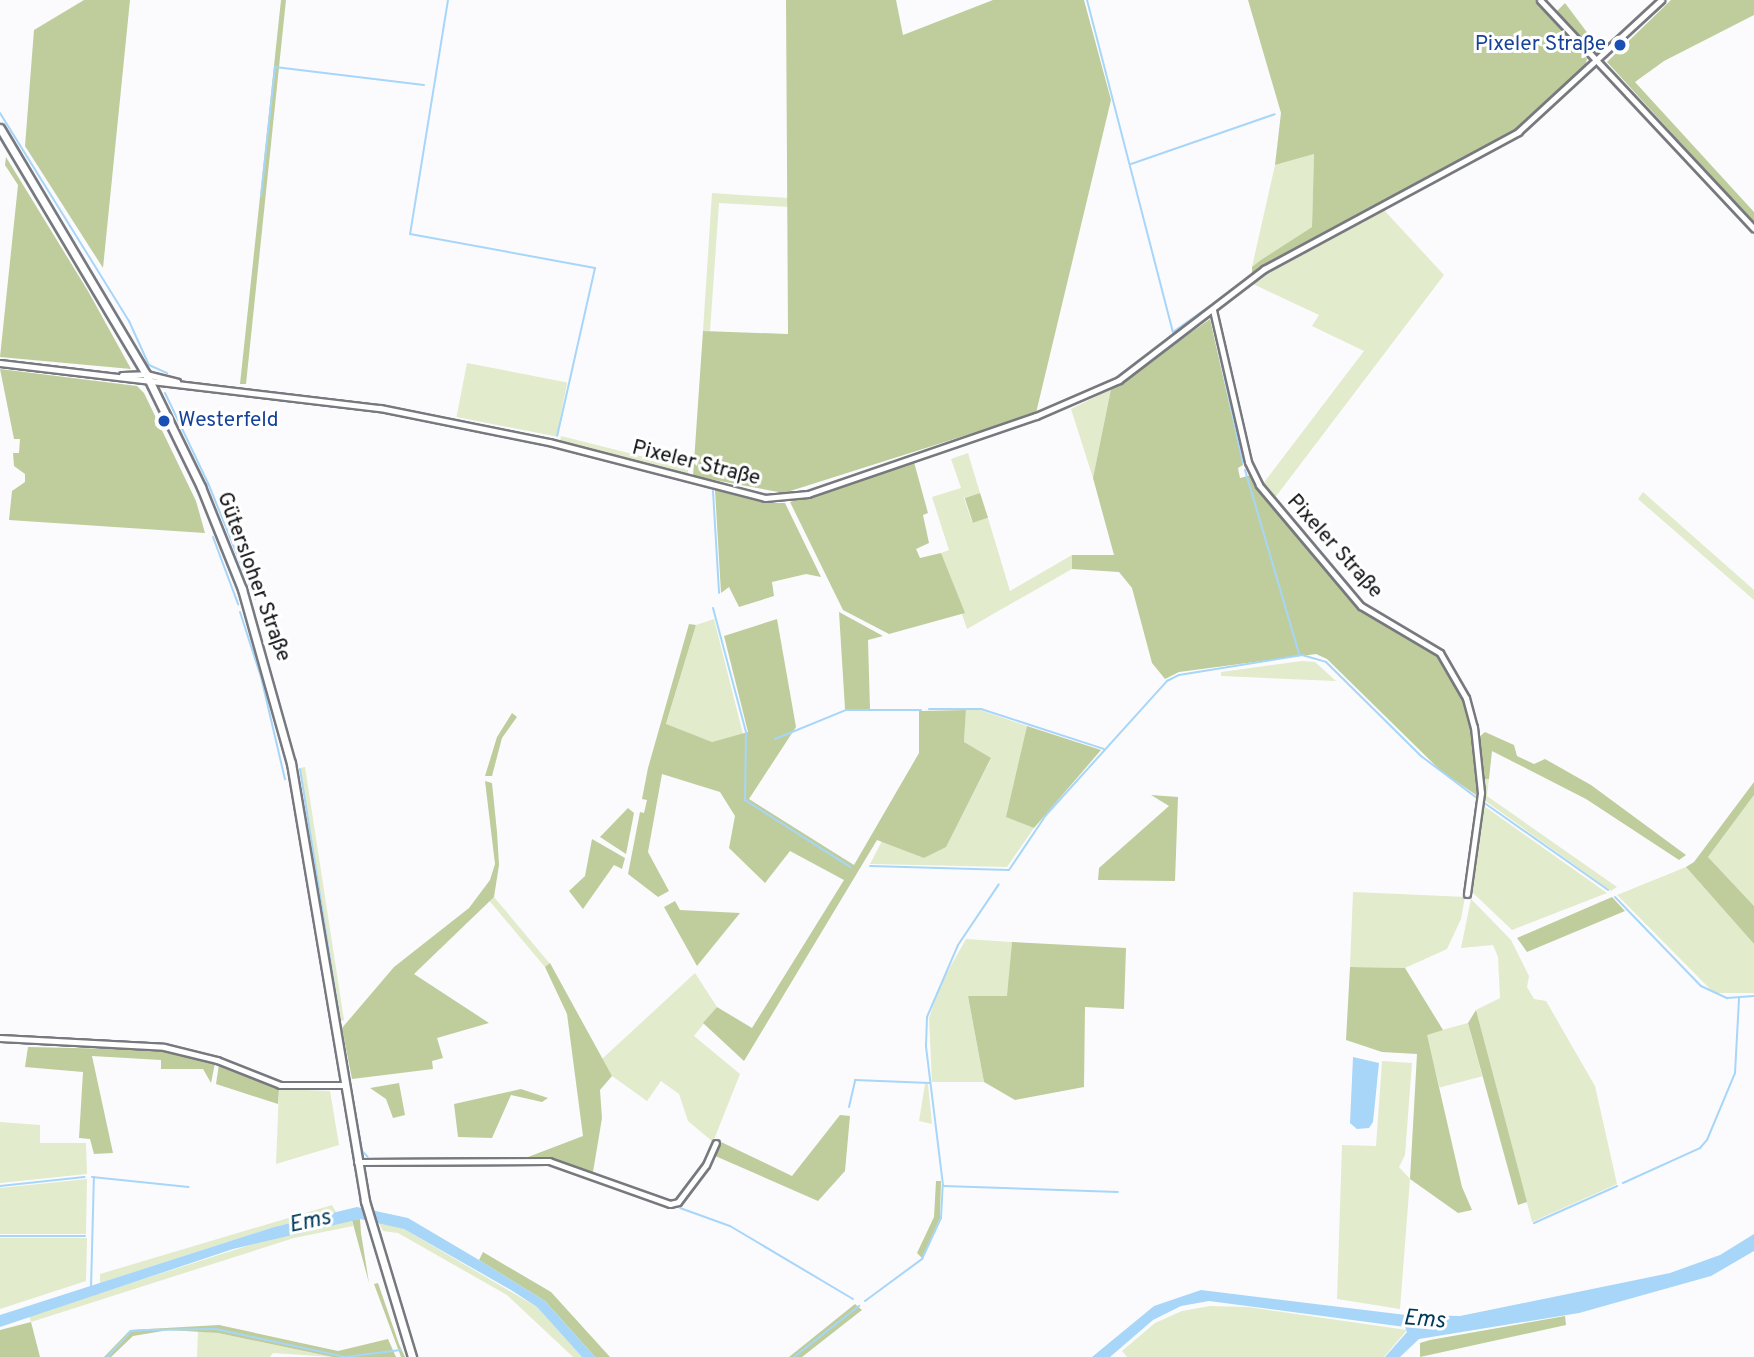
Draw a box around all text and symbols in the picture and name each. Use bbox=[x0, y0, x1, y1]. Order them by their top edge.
place label: Pixeler Straße bbox=[1475, 32, 1606, 58]
marker: Pixeler Straße bbox=[1612, 37, 1628, 53]
place label: Westerfeld bbox=[178, 408, 279, 434]
marker: Westerfeld bbox=[156, 413, 172, 429]
street label: Pixeler Straße bbox=[629, 436, 763, 492]
street label: Gütersloher Straße bbox=[211, 489, 295, 665]
street label: Pixeler Straße bbox=[1281, 490, 1387, 604]
water label: Ems bbox=[287, 1205, 333, 1241]
water label: Ems bbox=[1402, 1305, 1446, 1337]

